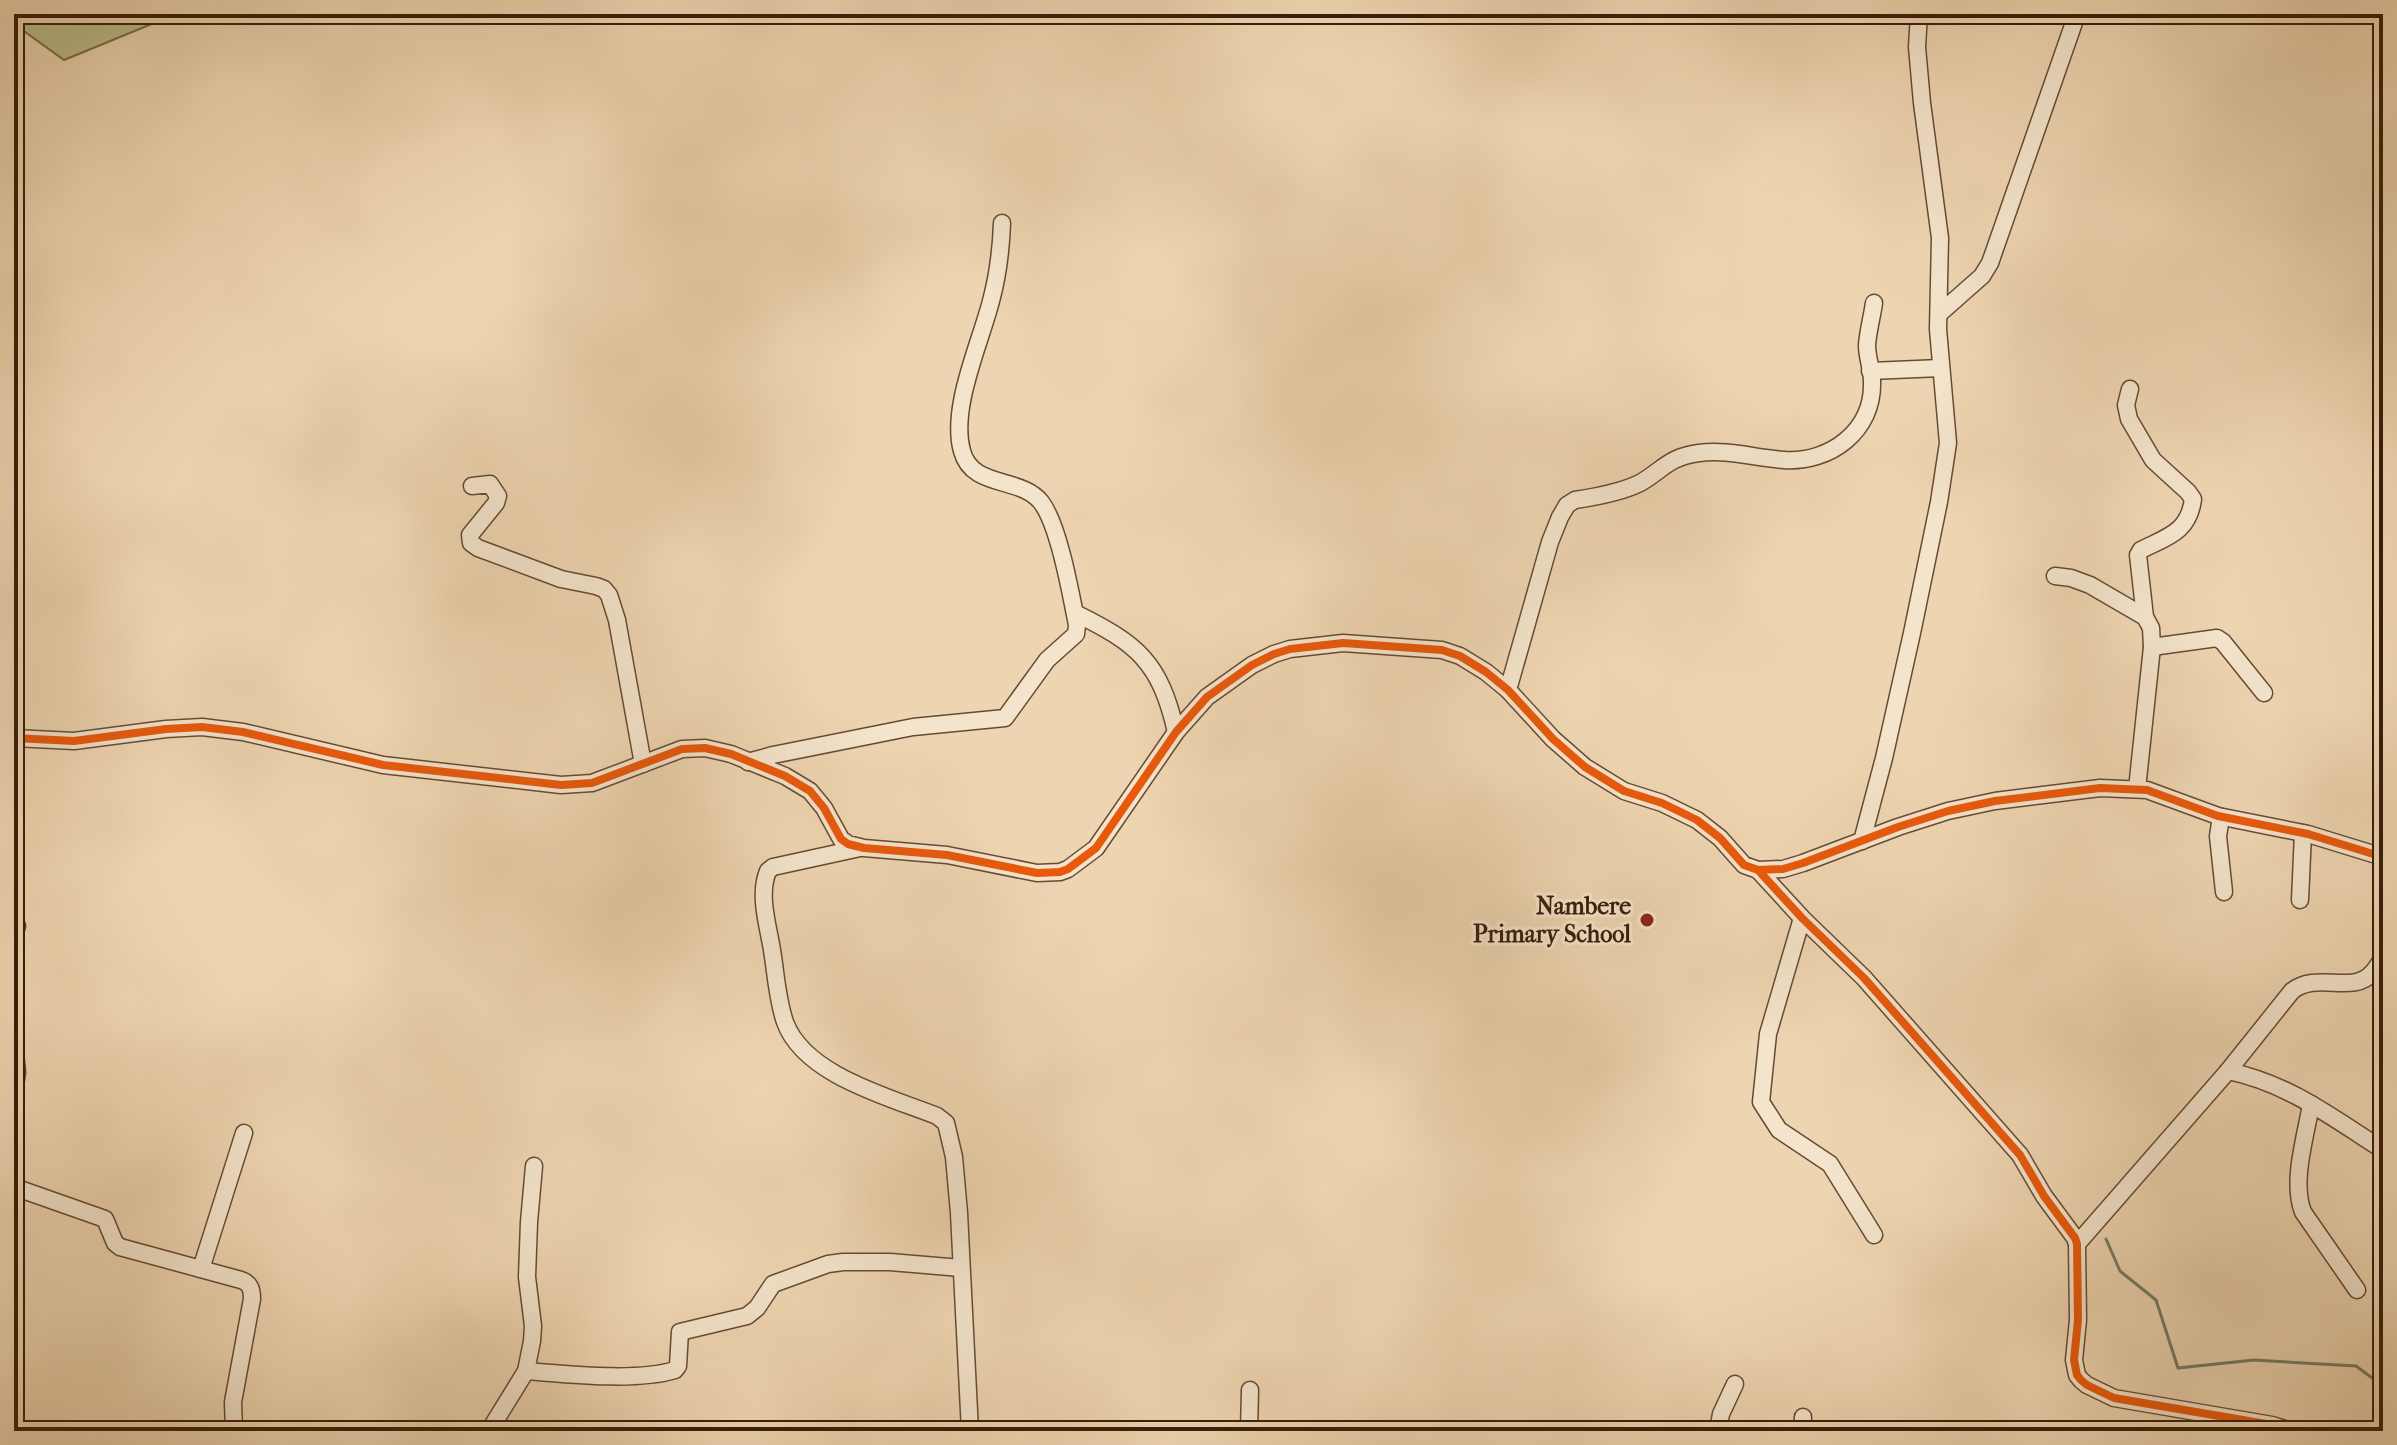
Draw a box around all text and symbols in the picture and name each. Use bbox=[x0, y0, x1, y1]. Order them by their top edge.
place label: Nambere Primary School bbox=[1473, 892, 1631, 948]
marker: Nambere Primary School bbox=[1638, 911, 1656, 929]

